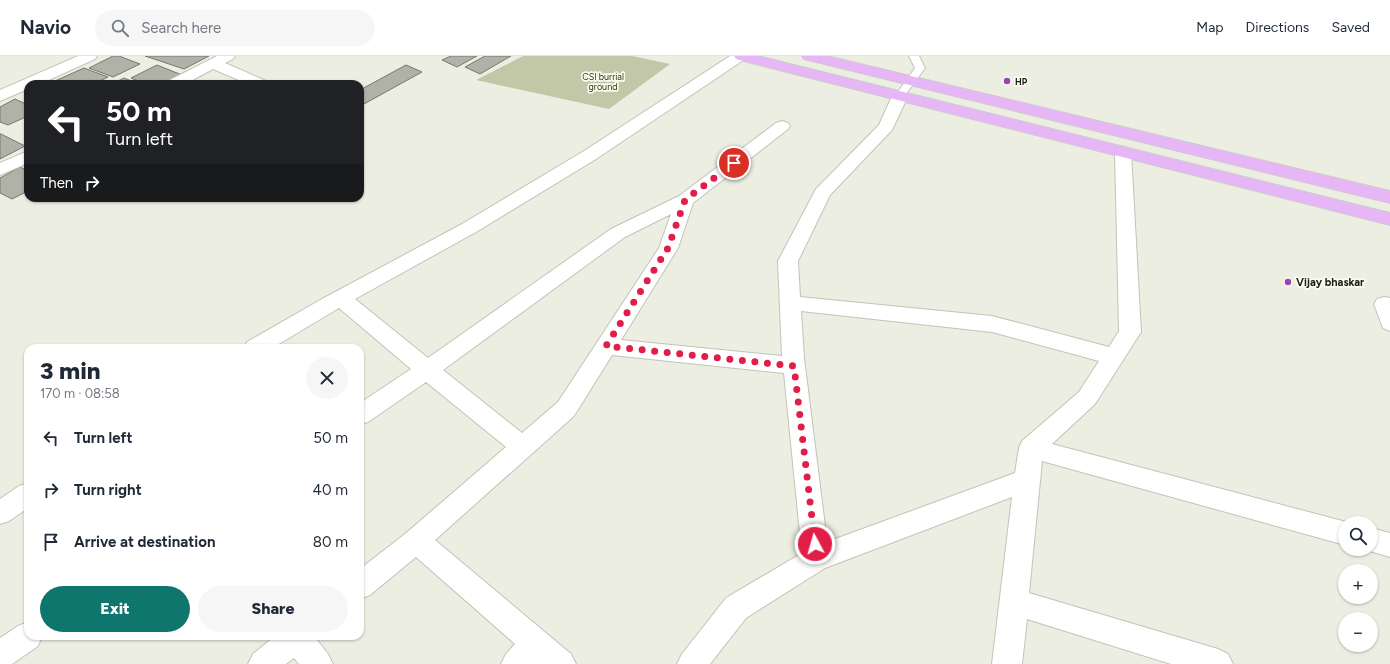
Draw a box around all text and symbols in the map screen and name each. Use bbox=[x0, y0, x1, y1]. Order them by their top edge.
search box bbox=[95, 10, 375, 46]
text: Navio bbox=[20, 16, 71, 39]
icon: search bbox=[109, 17, 131, 39]
text: Search here bbox=[141, 19, 221, 37]
text: Map bbox=[1196, 19, 1224, 36]
text: Directions bbox=[1246, 19, 1309, 36]
text: Saved bbox=[1331, 19, 1370, 36]
park label: CSI burrial ground bbox=[582, 71, 624, 92]
marker: HP bbox=[1002, 76, 1012, 86]
place label: HP bbox=[1015, 76, 1028, 87]
text: 50 m bbox=[106, 94, 172, 128]
icon: left bbox=[40, 96, 92, 148]
text: Turn left bbox=[106, 128, 173, 150]
pin bbox=[717, 146, 751, 180]
icon: arrive bbox=[723, 152, 745, 174]
icon: right bbox=[81, 172, 103, 194]
text: Then bbox=[40, 174, 73, 192]
place label: Vijay bhaskar bbox=[1296, 276, 1365, 289]
marker: Vijay bhaskar bbox=[1283, 277, 1293, 287]
text: 3 min bbox=[40, 356, 101, 385]
button: close bbox=[306, 357, 348, 399]
text: 170 m · 08:58 bbox=[40, 386, 120, 401]
icon: left bbox=[40, 427, 62, 449]
text: Turn left bbox=[74, 429, 132, 447]
text: 50 m bbox=[313, 429, 348, 447]
icon: right bbox=[40, 479, 62, 501]
text: Turn right bbox=[74, 481, 142, 499]
text: 40 m bbox=[313, 481, 348, 499]
map controls bbox=[1338, 516, 1378, 652]
button: search bbox=[1338, 516, 1378, 556]
position arrow bbox=[794, 523, 836, 565]
icon: arrive bbox=[40, 531, 62, 553]
text: Arrive at destination bbox=[74, 533, 215, 551]
text: 80 m bbox=[313, 533, 348, 551]
button: + bbox=[1338, 564, 1378, 604]
button: Exit bbox=[40, 586, 190, 632]
button: Share bbox=[198, 586, 348, 632]
button: − bbox=[1338, 612, 1378, 652]

